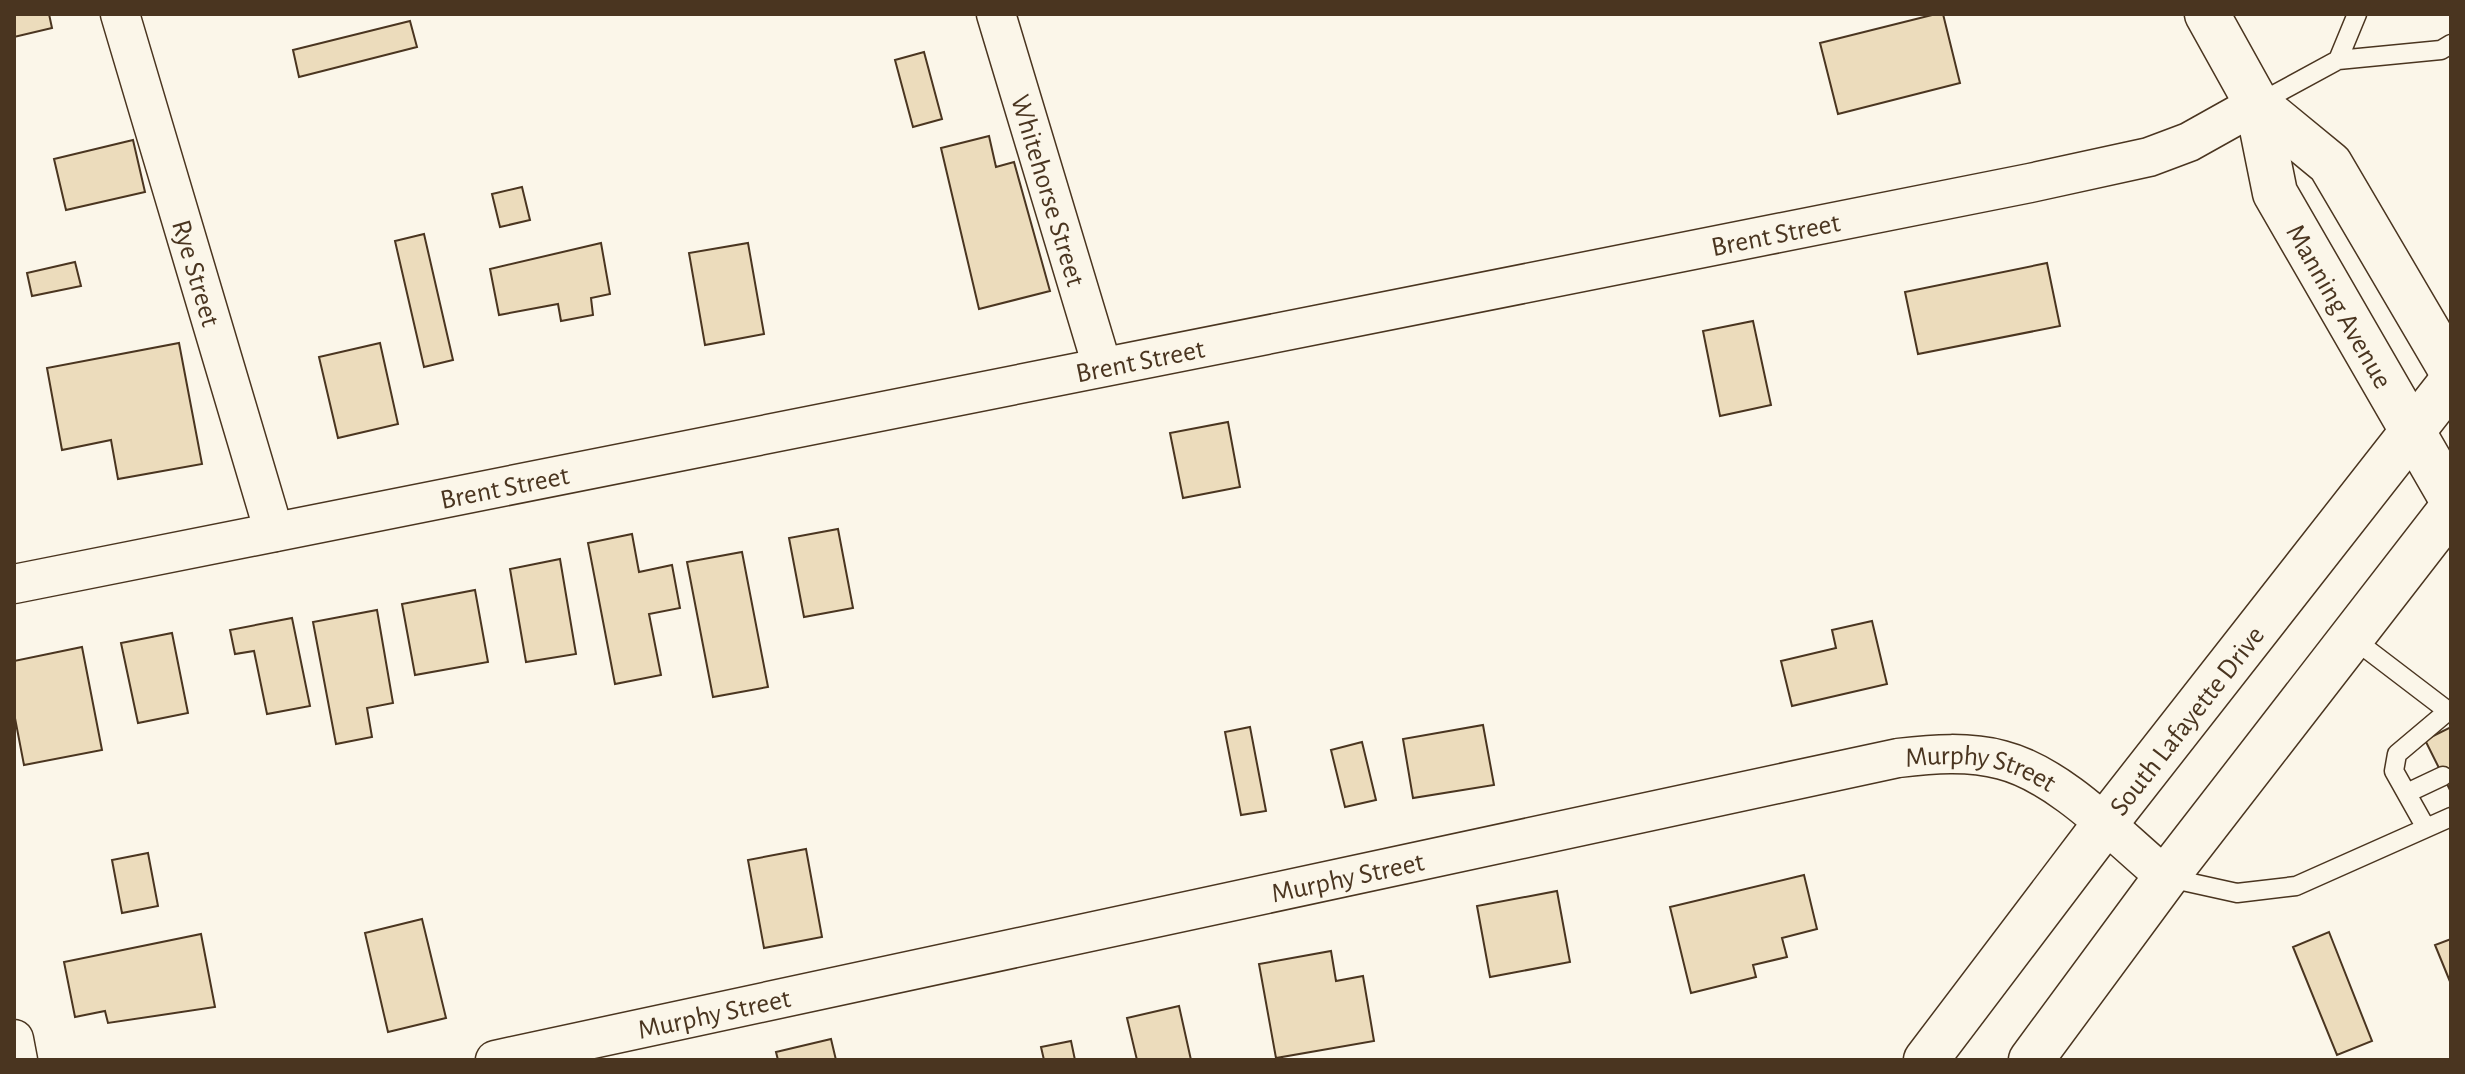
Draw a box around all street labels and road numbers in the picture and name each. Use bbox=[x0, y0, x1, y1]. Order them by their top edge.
street label: Whitehorse Street bbox=[1005, 92, 1089, 290]
street label: Brent Street bbox=[1709, 209, 1843, 262]
street label: Rye Street bbox=[166, 217, 224, 330]
street label: Manning Avenue bbox=[2280, 220, 2397, 394]
street label: Brent Street bbox=[1074, 336, 1207, 388]
street label: Brent Street bbox=[438, 462, 572, 515]
street label: South Lafayette Drive bbox=[2105, 622, 2270, 821]
street label: Murphy Street bbox=[1904, 742, 2061, 798]
street label: Murphy Street bbox=[1269, 848, 1427, 909]
street label: Murphy Street bbox=[635, 985, 793, 1045]

